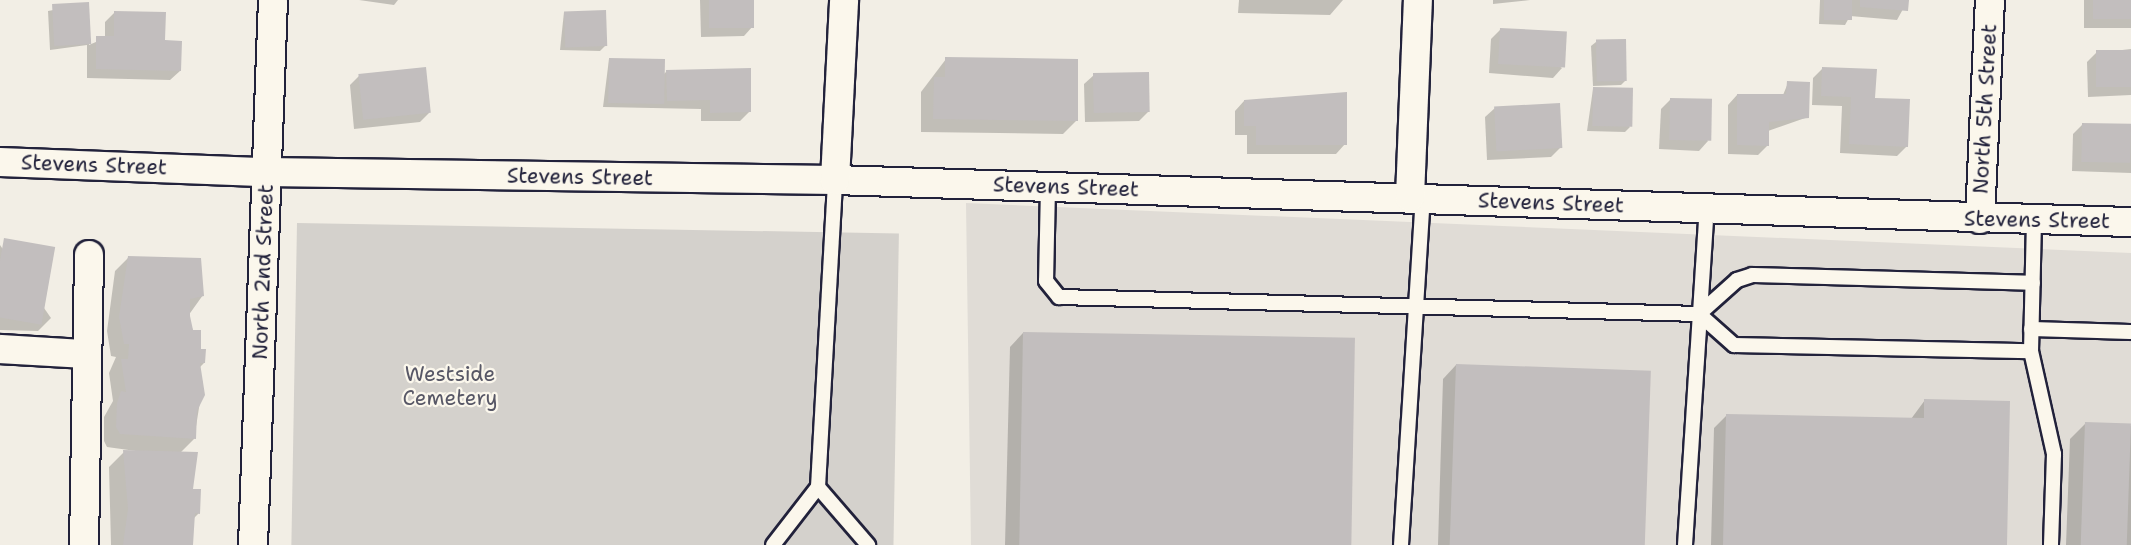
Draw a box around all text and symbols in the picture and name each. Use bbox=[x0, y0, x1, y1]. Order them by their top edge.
street label: North 5th Street bbox=[1968, 23, 2002, 195]
street label: Stevens Street bbox=[20, 150, 168, 180]
street label: Stevens Street bbox=[507, 163, 653, 191]
street label: Stevens Street bbox=[992, 172, 1140, 202]
street label: North 2nd Street bbox=[247, 184, 279, 360]
street label: Stevens Street bbox=[1477, 188, 1625, 218]
street label: Stevens Street bbox=[1964, 206, 2110, 234]
park label: Westside Cemetery bbox=[402, 361, 498, 411]

